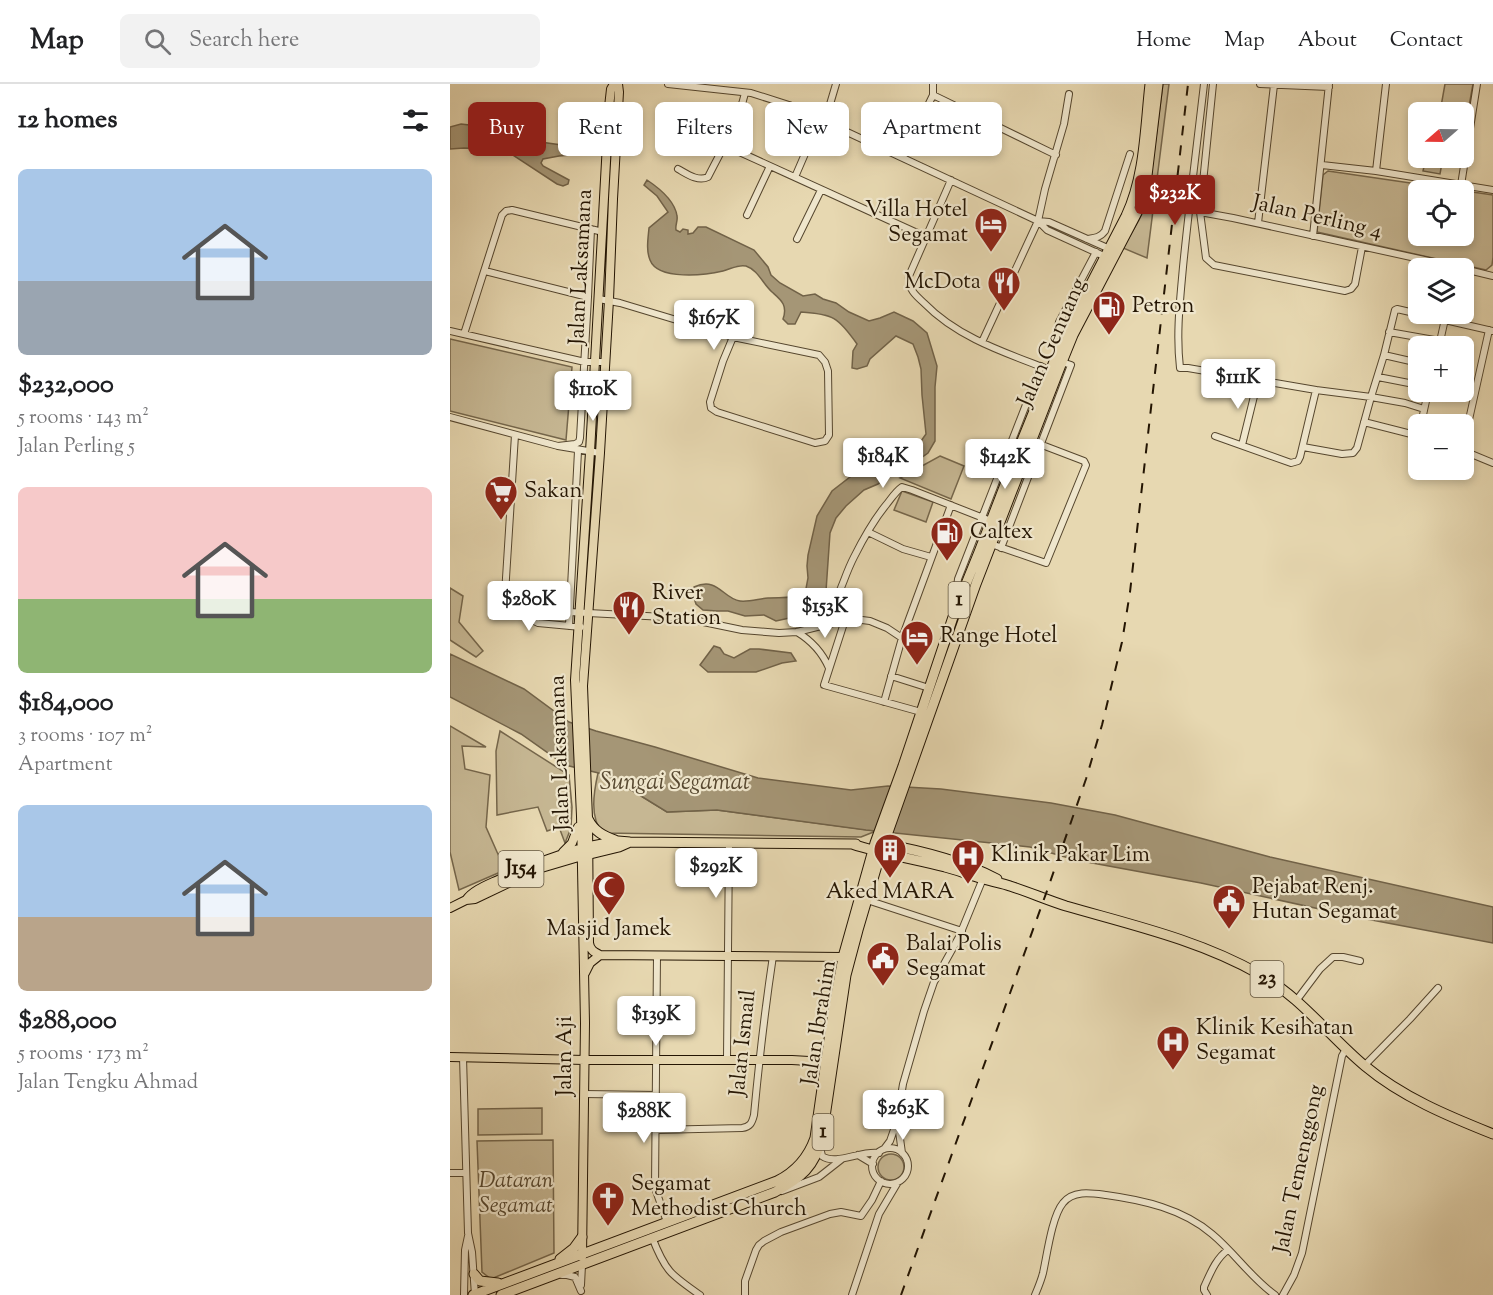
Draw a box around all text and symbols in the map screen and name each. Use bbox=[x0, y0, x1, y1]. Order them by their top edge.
search box bbox=[120, 14, 540, 68]
text: Map bbox=[30, 21, 84, 61]
icon: search bbox=[141, 25, 174, 58]
text: Search here bbox=[189, 25, 299, 57]
text: Home bbox=[1136, 26, 1191, 56]
text: Map bbox=[1224, 26, 1265, 56]
text: About bbox=[1298, 26, 1357, 56]
text: Contact bbox=[1390, 26, 1463, 56]
text: 12 homes bbox=[18, 102, 117, 139]
chip: Buy bbox=[468, 102, 546, 156]
chip: Rent bbox=[558, 102, 643, 156]
chip: Filters bbox=[655, 102, 753, 156]
chip: New bbox=[765, 102, 849, 156]
chip: Apartment bbox=[861, 102, 1002, 156]
north arrow bbox=[1408, 102, 1474, 168]
map controls bbox=[1408, 102, 1474, 480]
icon: filters bbox=[399, 104, 432, 137]
pin: $232K bbox=[1133, 175, 1217, 226]
text: $232K bbox=[1149, 180, 1201, 209]
button: locate bbox=[1408, 180, 1474, 246]
street label: Jalan Perling 4 bbox=[1248, 187, 1385, 248]
street label: Jalan Laksamana bbox=[562, 188, 602, 347]
place label: Villa Hotel Segamat bbox=[865, 195, 968, 252]
hotel icon: Villa Hotel Segamat bbox=[973, 206, 1009, 253]
icon: home bbox=[171, 208, 279, 316]
button: layers bbox=[1408, 258, 1474, 324]
restaurant icon: McDota bbox=[986, 265, 1022, 312]
place label: McDota bbox=[904, 267, 981, 299]
street label: Jalan Genuang bbox=[1010, 273, 1096, 413]
fuel station icon: Petron bbox=[1091, 289, 1127, 336]
place label: Petron bbox=[1132, 291, 1194, 323]
pin: $167K bbox=[672, 300, 756, 351]
text: $167K bbox=[688, 305, 740, 334]
button: + bbox=[1408, 336, 1474, 402]
pin: $111K bbox=[1196, 359, 1280, 410]
text: $111K bbox=[1215, 364, 1261, 393]
text: $232,000 bbox=[18, 367, 114, 404]
pin: $110K bbox=[551, 371, 635, 422]
text: $110K bbox=[568, 376, 618, 405]
text: 5 rooms · 143 m² bbox=[18, 404, 149, 433]
button: − bbox=[1408, 414, 1474, 480]
text: Jalan Perling 5 bbox=[18, 433, 135, 462]
pin: $184K bbox=[841, 438, 925, 489]
pin: $142K bbox=[963, 439, 1047, 490]
text: $184K bbox=[857, 443, 909, 472]
text: $142K bbox=[979, 444, 1031, 473]
supermarket icon: Sakan bbox=[483, 474, 519, 521]
place label: Sakan bbox=[524, 476, 582, 508]
fuel station icon: Caltex bbox=[929, 515, 965, 562]
place label: Caltex bbox=[970, 517, 1033, 549]
icon: home bbox=[171, 526, 279, 634]
place label: River Station bbox=[652, 578, 721, 635]
pin: $280K bbox=[487, 581, 571, 632]
road number: 1 bbox=[948, 582, 970, 618]
text: $280K bbox=[501, 586, 557, 615]
pin: $153K bbox=[783, 588, 867, 639]
restaurant icon: River Station bbox=[611, 589, 647, 636]
text: $153K bbox=[802, 593, 848, 622]
hotel icon: Range Hotel bbox=[899, 619, 935, 666]
place label: Range Hotel bbox=[940, 621, 1057, 653]
street label: Jalan Laksamana bbox=[542, 674, 580, 833]
text: $184,000 bbox=[18, 685, 114, 722]
text: 3 rooms · 107 m² bbox=[18, 722, 152, 751]
text: Apartment bbox=[18, 751, 113, 780]
water label: Sungai Segamat bbox=[600, 766, 750, 800]
building icon: Aked MARA bbox=[872, 832, 908, 879]
hospital icon: Klinik Pakar Lim bbox=[950, 838, 986, 885]
place label: Klinik Pakar Lim bbox=[991, 840, 1150, 872]
icon: home bbox=[171, 844, 279, 952]
pin: $292K bbox=[674, 848, 758, 899]
road number: J154 bbox=[498, 851, 544, 887]
text: $292K bbox=[689, 853, 743, 882]
mosque icon: Masjid Jamek bbox=[591, 869, 627, 916]
place label: Pejabat Renj. Hutan Segamat bbox=[1252, 872, 1398, 929]
place label: Aked MARA bbox=[826, 877, 954, 909]
public building icon: Pejabat Renj. Hutan Segamat bbox=[1211, 883, 1247, 930]
place label: Masjid Jamek bbox=[546, 914, 672, 946]
place label: Balai Polis Segamat bbox=[906, 929, 1002, 986]
public building icon: Balai Polis Segamat bbox=[865, 940, 901, 987]
street label: Jalan Ibrahim bbox=[794, 958, 846, 1089]
road number: 23 bbox=[1250, 961, 1284, 997]
street label: Jalan Ismail bbox=[722, 988, 766, 1099]
pin: $139K bbox=[614, 996, 698, 1047]
text: $139K bbox=[631, 1001, 681, 1030]
text: $288,000 bbox=[18, 1003, 117, 1040]
place label: Klinik Kesihatan Segamat bbox=[1196, 1013, 1354, 1070]
street label: Jalan Aji bbox=[550, 1016, 582, 1097]
hospital icon: Klinik Kesihatan Segamat bbox=[1155, 1024, 1191, 1071]
text: 5 rooms · 173 m² bbox=[18, 1040, 149, 1069]
text: Jalan Tengku Ahmad bbox=[18, 1069, 198, 1098]
street label: Jalan Temenggong bbox=[1266, 1081, 1334, 1257]
pin: $263K bbox=[861, 1090, 945, 1141]
pin: $288K bbox=[602, 1093, 686, 1144]
text: $263K bbox=[877, 1095, 929, 1124]
text: $288K bbox=[617, 1098, 671, 1127]
road number: 1 bbox=[812, 1114, 834, 1150]
park label: Dataran Segamat bbox=[479, 1166, 554, 1223]
place label: Segamat Methodist Church bbox=[631, 1169, 807, 1226]
church icon: Segamat Methodist Church bbox=[590, 1180, 626, 1227]

